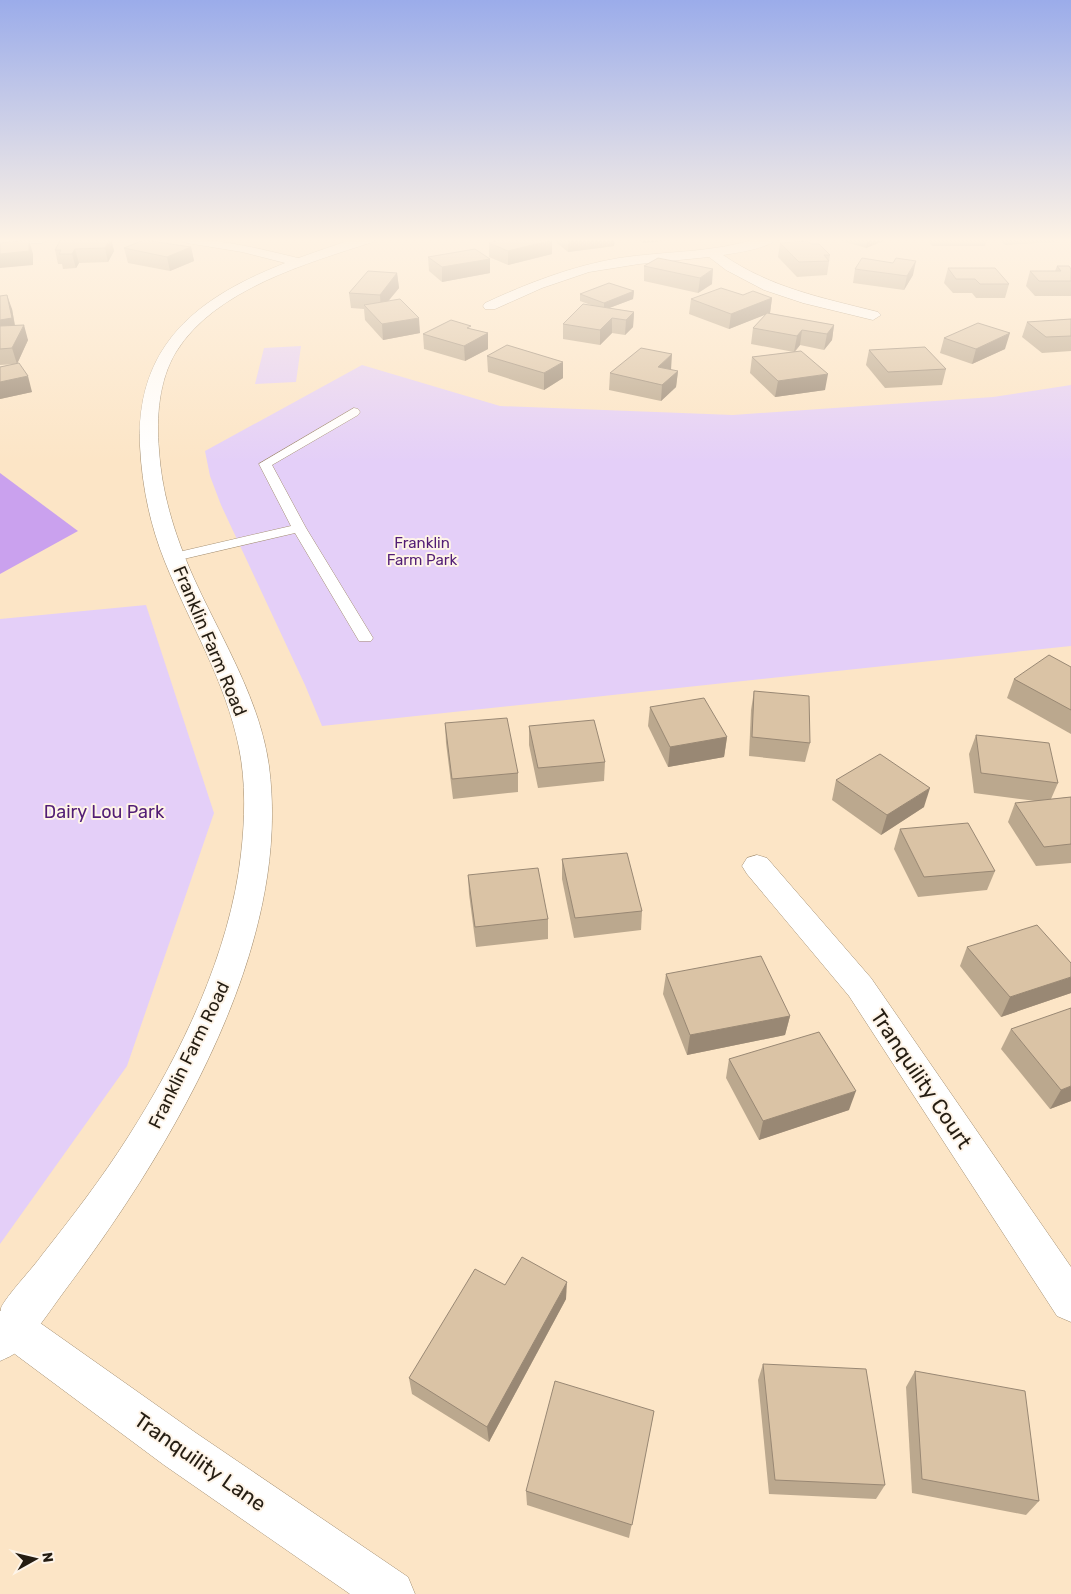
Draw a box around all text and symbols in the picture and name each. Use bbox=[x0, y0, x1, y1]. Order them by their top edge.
park label: Franklin Farm Park bbox=[387, 534, 458, 569]
street label: Franklin Farm Road bbox=[168, 563, 252, 719]
park label: Dairy Lou Park bbox=[44, 801, 165, 823]
street label: Franklin Farm Road bbox=[144, 978, 234, 1132]
street label: Tranquility Court bbox=[866, 1004, 977, 1153]
street label: Tranquility Lane bbox=[130, 1407, 271, 1516]
north arrow bbox=[10, 1534, 60, 1584]
text: N bbox=[38, 1551, 56, 1563]

